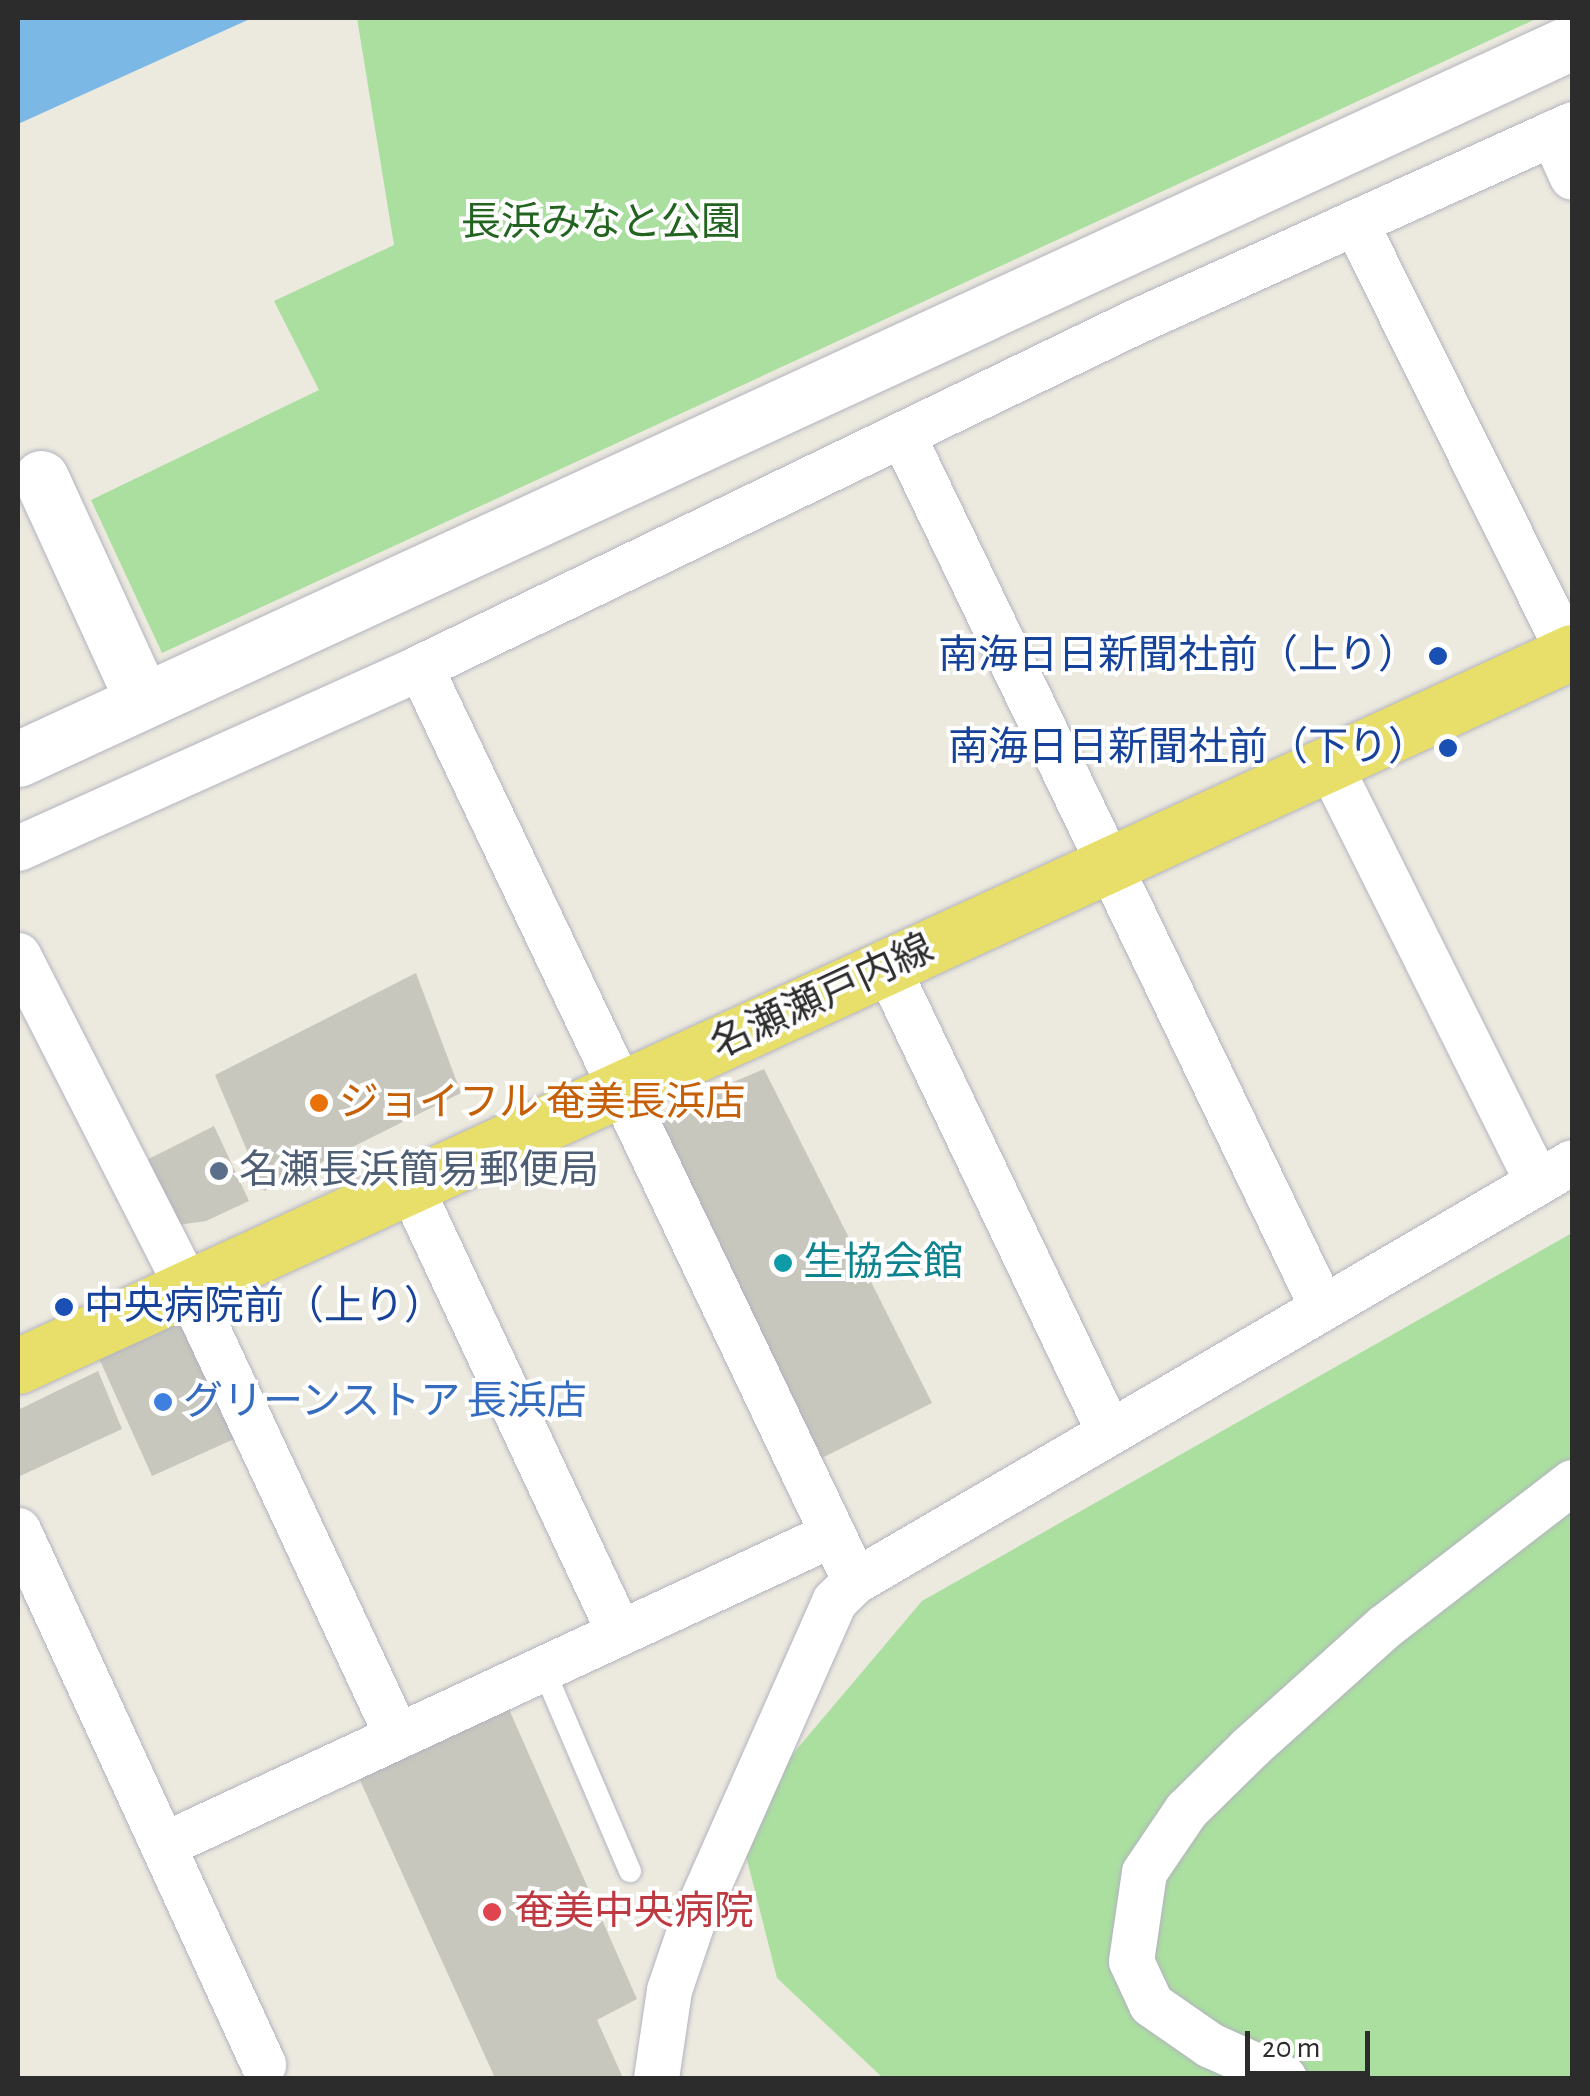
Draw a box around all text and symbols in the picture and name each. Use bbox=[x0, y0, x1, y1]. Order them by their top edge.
park label: 長浜みなと公園 bbox=[461, 199, 741, 247]
place label: 南海日日新聞社前（上り） bbox=[938, 632, 1418, 680]
marker: 南海日日新聞社前（上り） bbox=[1427, 645, 1449, 667]
place label: 南海日日新聞社前（下り） bbox=[948, 724, 1428, 772]
marker: 南海日日新聞社前（下り） bbox=[1437, 737, 1459, 759]
street label: 名瀬瀬戸内線 bbox=[703, 925, 941, 1069]
place label: ジョイフル 奄美長浜店 bbox=[339, 1079, 746, 1127]
marker: ジョイフル 奄美長浜店 bbox=[308, 1092, 330, 1114]
place label: 名瀬長浜簡易郵便局 bbox=[239, 1147, 599, 1195]
marker: 名瀬長浜簡易郵便局 bbox=[208, 1160, 230, 1182]
place label: 生協会館 bbox=[803, 1239, 963, 1287]
marker: 生協会館 bbox=[772, 1252, 794, 1274]
place label: 中央病院前（上り） bbox=[84, 1283, 444, 1331]
marker: 中央病院前（上り） bbox=[53, 1296, 75, 1318]
place label: グリーンストア 長浜店 bbox=[183, 1378, 590, 1426]
marker: グリーンストア 長浜店 bbox=[152, 1391, 174, 1413]
place label: 奄美中央病院 bbox=[514, 1888, 754, 1936]
marker: 奄美中央病院 bbox=[479, 1899, 505, 1925]
scale bar bbox=[1250, 2011, 1375, 2073]
text: 20 m bbox=[1262, 2033, 1320, 2063]

